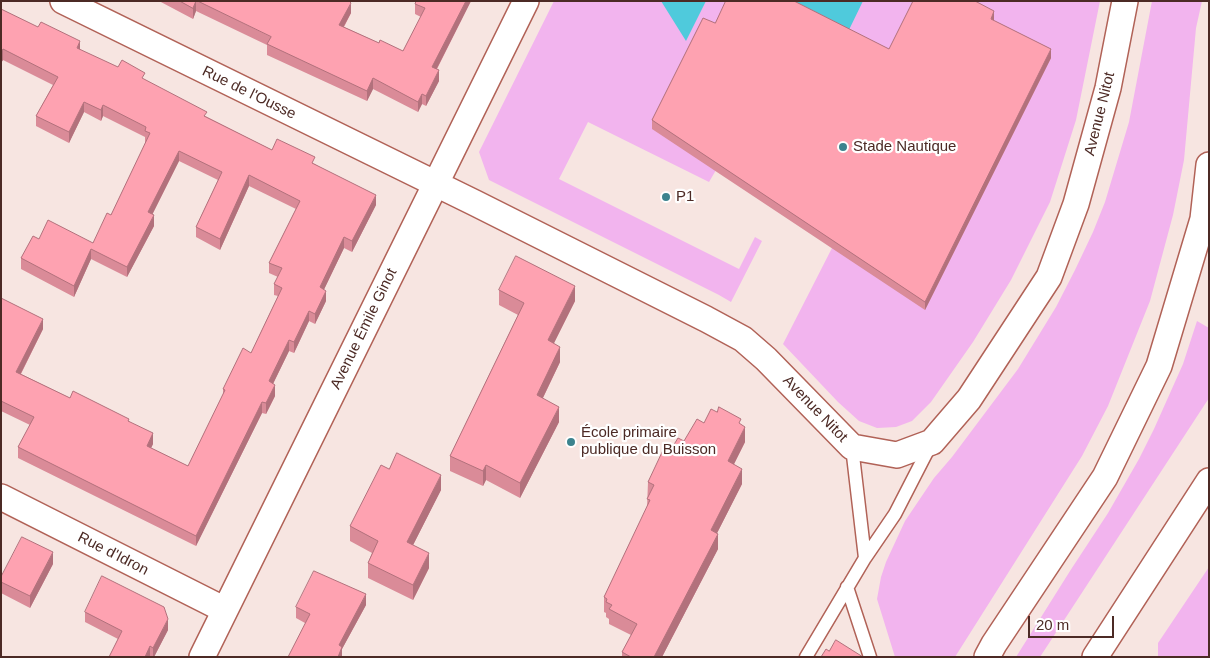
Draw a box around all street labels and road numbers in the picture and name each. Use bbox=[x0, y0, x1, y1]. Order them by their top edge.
street label: Rue de l'Ousse bbox=[199, 63, 299, 123]
street label: Avenue Nitot bbox=[1081, 70, 1119, 158]
street label: Avenue Émile Ginot bbox=[327, 266, 401, 392]
street label: Avenue Nitot bbox=[779, 372, 851, 446]
street label: Rue d'Idron bbox=[75, 528, 151, 580]

